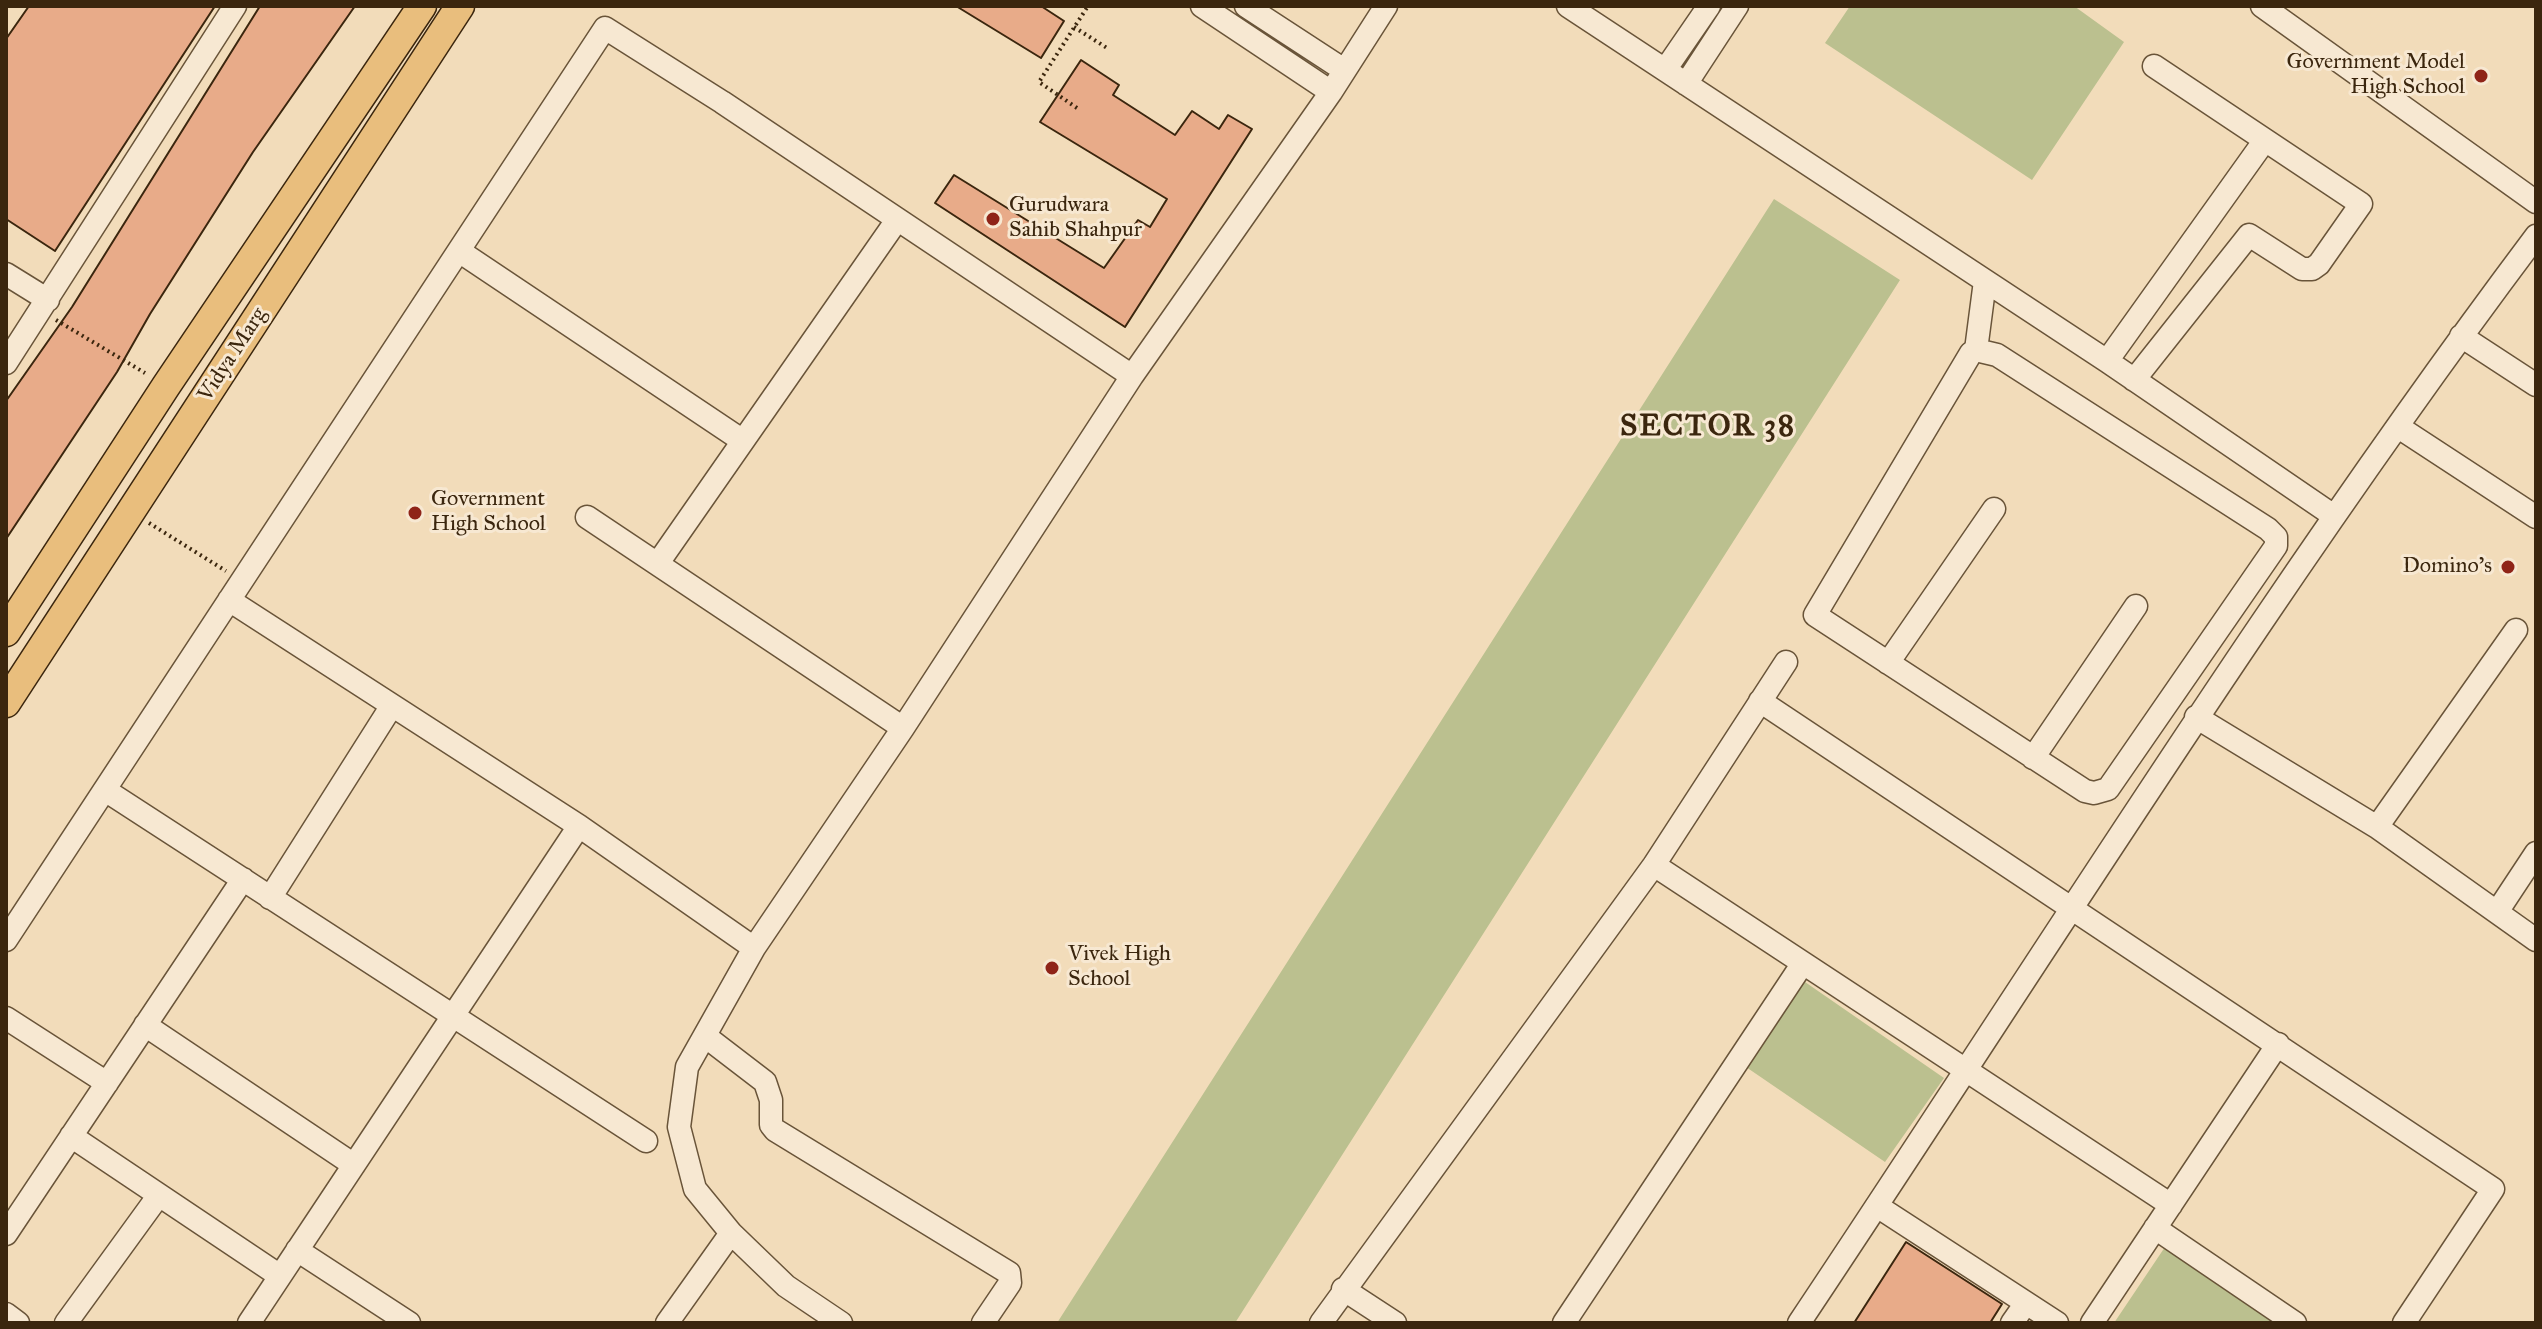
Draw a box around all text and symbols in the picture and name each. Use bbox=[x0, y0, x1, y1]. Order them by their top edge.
place label: Government Model High School bbox=[2287, 50, 2465, 102]
marker: Government Model High School bbox=[2472, 67, 2490, 85]
place label: Gurudwara Sahib Shahpur bbox=[1009, 193, 1142, 244]
marker: Gurudwara Sahib Shahpur bbox=[984, 210, 1002, 228]
street label: Vidya Marg bbox=[193, 303, 273, 407]
district label: SECTOR 38 bbox=[1620, 410, 1796, 446]
place label: Government High School bbox=[431, 487, 546, 538]
marker: Government High School bbox=[406, 504, 424, 522]
place label: Domino's bbox=[2402, 554, 2492, 580]
marker: Domino's bbox=[2499, 558, 2517, 576]
place label: Vivek High School bbox=[1068, 942, 1171, 994]
marker: Vivek High School bbox=[1043, 959, 1061, 977]

